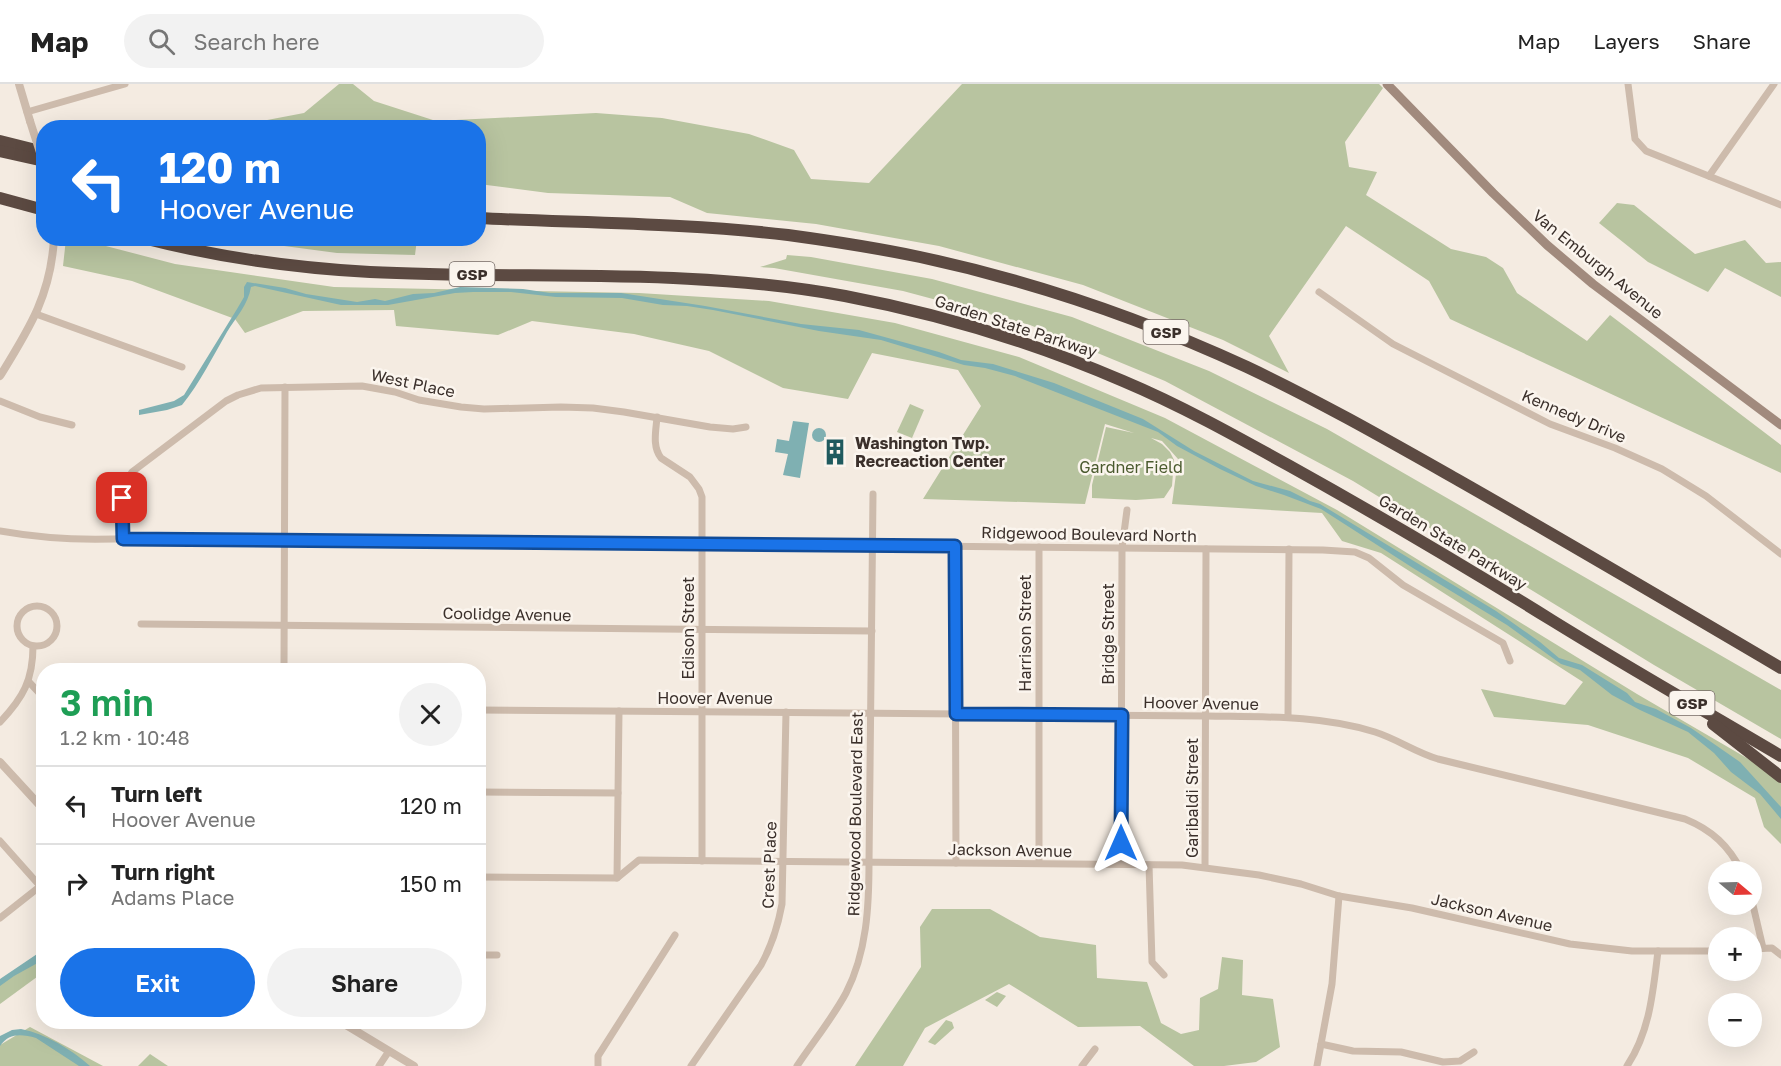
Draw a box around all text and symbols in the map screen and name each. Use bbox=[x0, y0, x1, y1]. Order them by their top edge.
search box bbox=[124, 14, 544, 68]
text: Map bbox=[30, 25, 88, 58]
icon: search bbox=[145, 25, 178, 58]
text: Search here bbox=[193, 28, 319, 55]
text: Map bbox=[1517, 28, 1560, 54]
text: Layers bbox=[1593, 28, 1660, 54]
text: Share bbox=[1693, 28, 1751, 54]
text: 120 m bbox=[159, 142, 281, 192]
icon: left bbox=[60, 144, 138, 222]
text: Hoover Avenue bbox=[159, 193, 354, 225]
street label: Van Emburgh Avenue bbox=[1529, 205, 1667, 323]
road number: GSP bbox=[450, 262, 494, 286]
street label: Garden State Parkway bbox=[932, 290, 1100, 362]
road number: GSP bbox=[1144, 320, 1188, 344]
street label: West Place bbox=[369, 364, 457, 402]
street label: Kennedy Drive bbox=[1519, 385, 1629, 447]
place label: Washington Twp. Recreaction Center bbox=[855, 433, 1005, 471]
building icon: Washington Twp. Recreaction Center bbox=[820, 437, 850, 467]
park label: Gardner Field bbox=[1079, 457, 1183, 477]
pin bbox=[96, 472, 147, 523]
icon: arrive bbox=[105, 481, 138, 514]
street label: Garden State Parkway bbox=[1375, 490, 1531, 594]
street label: Ridgewood Boulevard North bbox=[981, 522, 1197, 546]
street label: Harrison Street bbox=[1015, 574, 1035, 692]
street label: Edison Street bbox=[678, 576, 698, 680]
street label: Bridge Street bbox=[1098, 583, 1118, 685]
street label: Coolidge Avenue bbox=[442, 603, 572, 625]
text: 3 min bbox=[60, 681, 154, 724]
button: close bbox=[399, 683, 462, 746]
street label: Hoover Avenue bbox=[657, 688, 773, 708]
road number: GSP bbox=[1670, 691, 1714, 715]
street label: Hoover Avenue bbox=[1143, 692, 1259, 714]
street label: Ridgewood Boulevard East bbox=[843, 711, 867, 917]
text: 1.2 km · 10:48 bbox=[60, 725, 190, 749]
street label: Garibaldi Street bbox=[1182, 738, 1202, 858]
text: Turn left bbox=[111, 780, 202, 807]
icon: left bbox=[60, 789, 93, 822]
text: 120 m bbox=[400, 792, 462, 819]
text: Hoover Avenue bbox=[111, 807, 256, 831]
position arrow bbox=[1089, 811, 1153, 875]
street label: Crest Place bbox=[757, 821, 781, 909]
street label: Jackson Avenue bbox=[948, 839, 1072, 861]
text: Turn right bbox=[111, 858, 215, 885]
north arrow bbox=[1708, 861, 1762, 915]
map controls bbox=[1708, 861, 1762, 1047]
icon: right bbox=[60, 867, 93, 900]
text: 150 m bbox=[400, 870, 462, 897]
text: Adams Place bbox=[111, 885, 234, 909]
street label: Jackson Avenue bbox=[1429, 888, 1555, 936]
button: + bbox=[1708, 927, 1762, 981]
button: Exit bbox=[60, 948, 255, 1017]
button: Share bbox=[267, 948, 462, 1017]
button: − bbox=[1708, 993, 1762, 1047]

